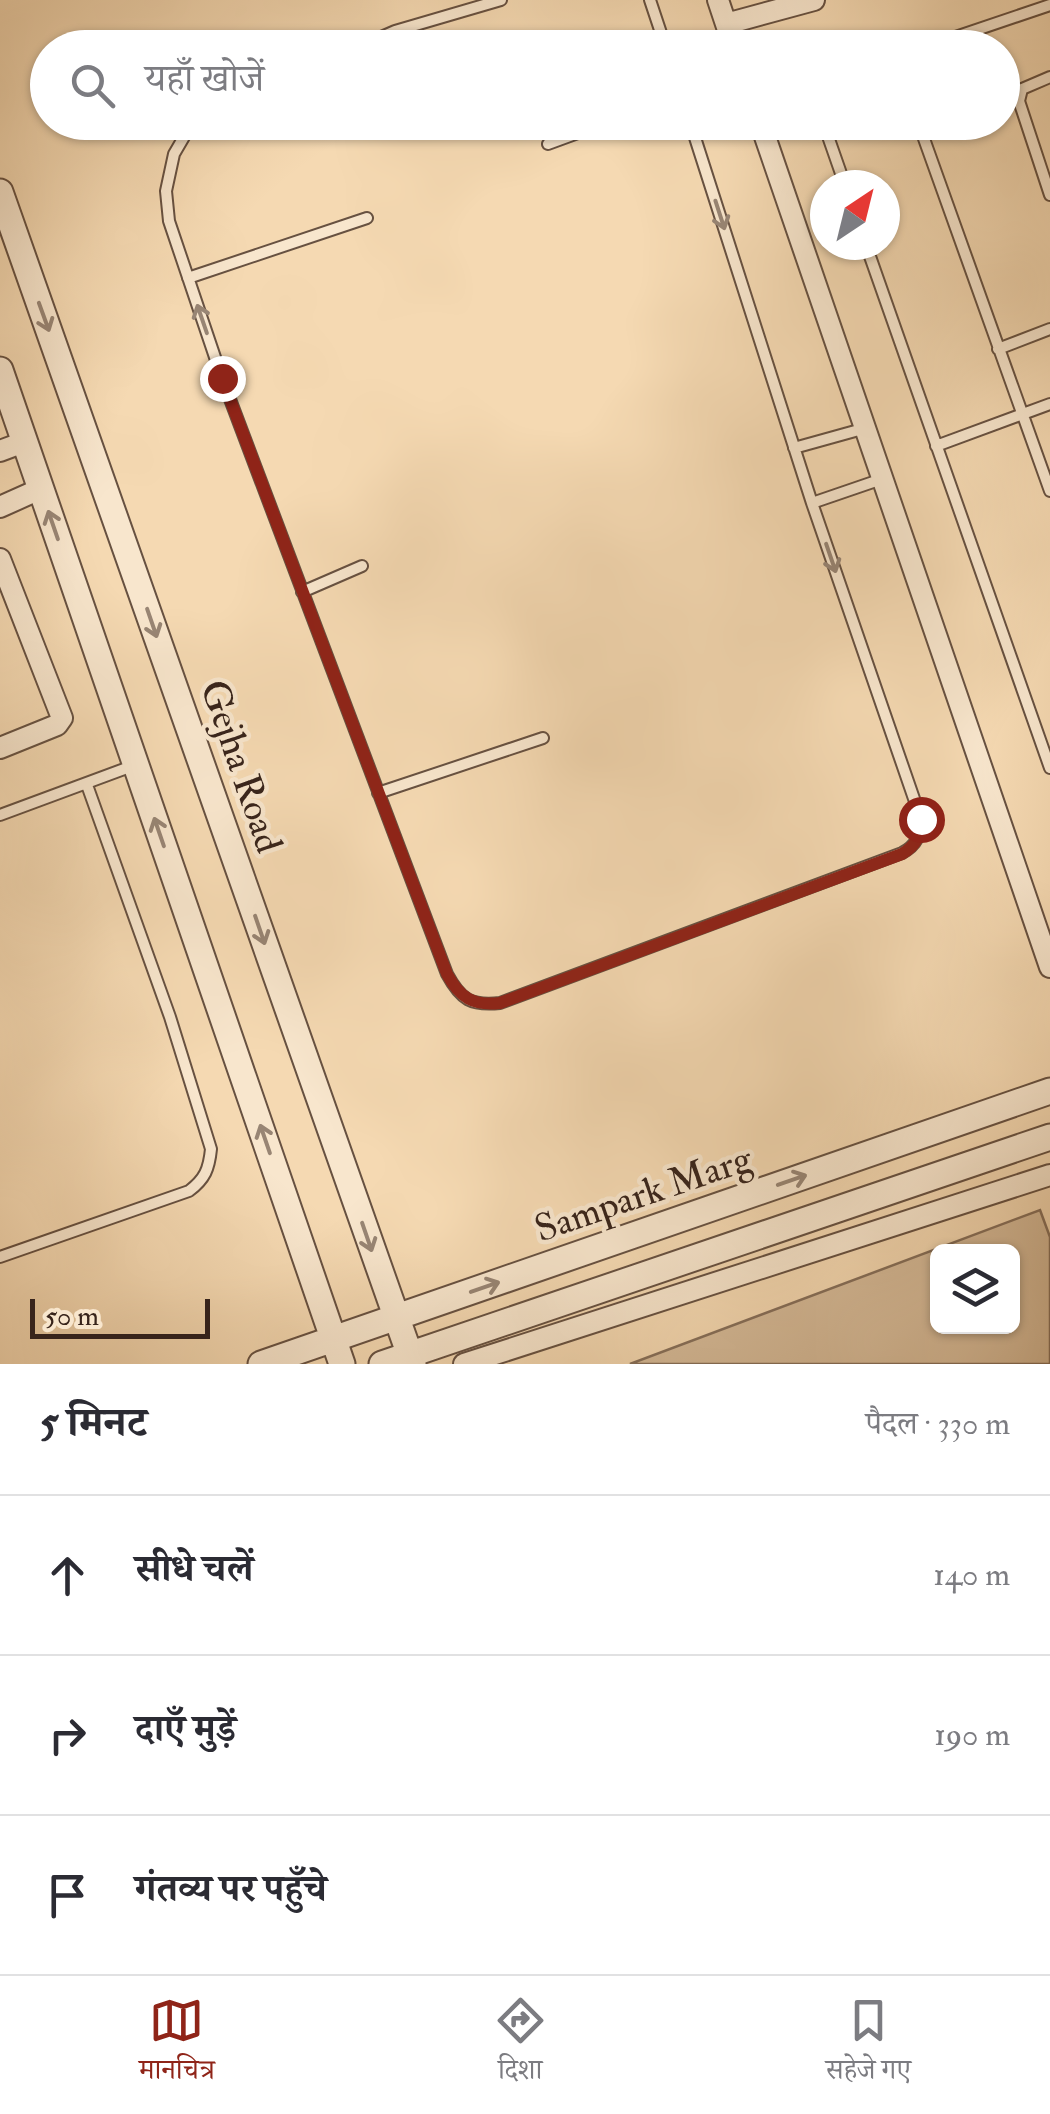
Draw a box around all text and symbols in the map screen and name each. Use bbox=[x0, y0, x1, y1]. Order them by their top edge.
search box bbox=[30, 30, 1020, 140]
text: यहाँ खोजें bbox=[145, 55, 264, 103]
icon: search bbox=[65, 58, 120, 113]
north arrow bbox=[810, 170, 900, 260]
one-way arrow bbox=[712, 199, 730, 231]
one-way arrow bbox=[37, 300, 55, 332]
one-way arrow bbox=[191, 303, 209, 335]
route end bbox=[200, 356, 246, 402]
one-way arrow bbox=[43, 510, 61, 541]
one-way arrow bbox=[823, 541, 841, 573]
one-way arrow bbox=[145, 607, 163, 639]
street label: Gejha Road bbox=[189, 674, 293, 859]
route start bbox=[899, 797, 945, 843]
one-way arrow bbox=[149, 818, 167, 849]
one-way arrow bbox=[252, 914, 270, 945]
one-way arrow bbox=[255, 1125, 273, 1156]
street label: Sampark Marg bbox=[529, 1134, 759, 1253]
one-way arrow bbox=[776, 1170, 808, 1188]
one-way arrow bbox=[360, 1220, 378, 1252]
map controls bbox=[930, 1244, 1020, 1334]
button: layers bbox=[930, 1244, 1020, 1334]
one-way arrow bbox=[469, 1277, 500, 1295]
scale bar bbox=[30, 1294, 210, 1338]
text: 50 m bbox=[45, 1299, 99, 1334]
text: 5 मिनट bbox=[40, 1397, 147, 1449]
text: पैदल · 330 m bbox=[865, 1404, 1010, 1444]
text: सीधे चलें bbox=[135, 1545, 253, 1593]
icon: ahead bbox=[40, 1548, 95, 1603]
text: 140 m bbox=[933, 1555, 1010, 1595]
text: दाएँ मुड़ें bbox=[135, 1705, 236, 1753]
icon: right bbox=[40, 1708, 95, 1763]
text: 190 m bbox=[934, 1715, 1010, 1755]
text: गंतव्य पर पहुँचे bbox=[135, 1865, 327, 1913]
icon: arrive bbox=[40, 1868, 95, 1923]
tab: मानचित्र bbox=[139, 1993, 215, 2097]
tab: दिशा bbox=[493, 1993, 548, 2097]
tab: सहेजे गए bbox=[826, 1993, 911, 2097]

